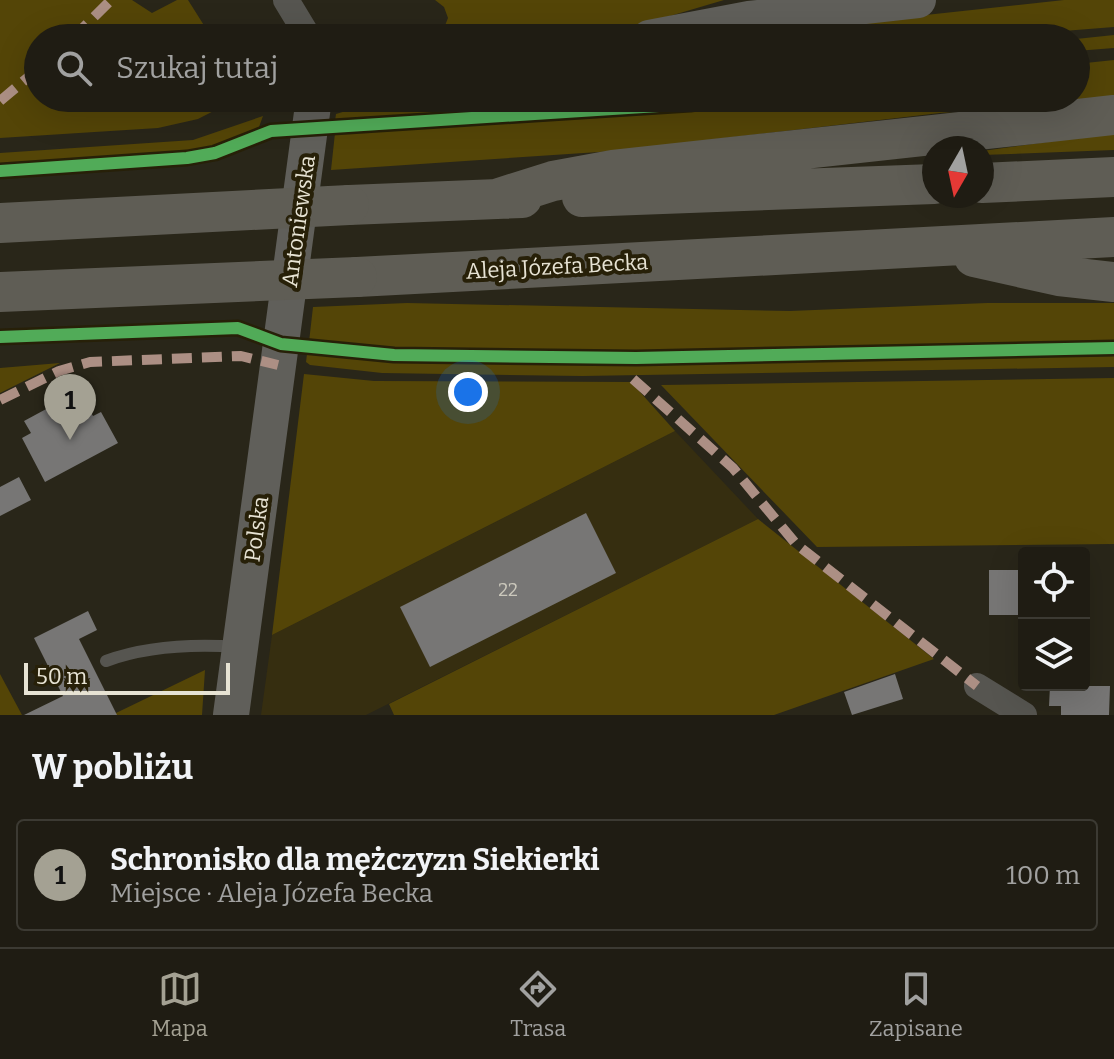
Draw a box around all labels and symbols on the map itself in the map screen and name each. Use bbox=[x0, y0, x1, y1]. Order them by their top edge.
north arrow bbox=[922, 136, 994, 208]
street label: Antoniewska bbox=[276, 153, 321, 289]
street label: Aleja Józefa Becka bbox=[465, 248, 649, 285]
your location bbox=[448, 372, 488, 412]
pin: 1 bbox=[44, 374, 96, 440]
street label: Polska bbox=[239, 494, 274, 564]
house number: 22 bbox=[498, 579, 518, 601]
scale bar bbox=[24, 659, 230, 695]

